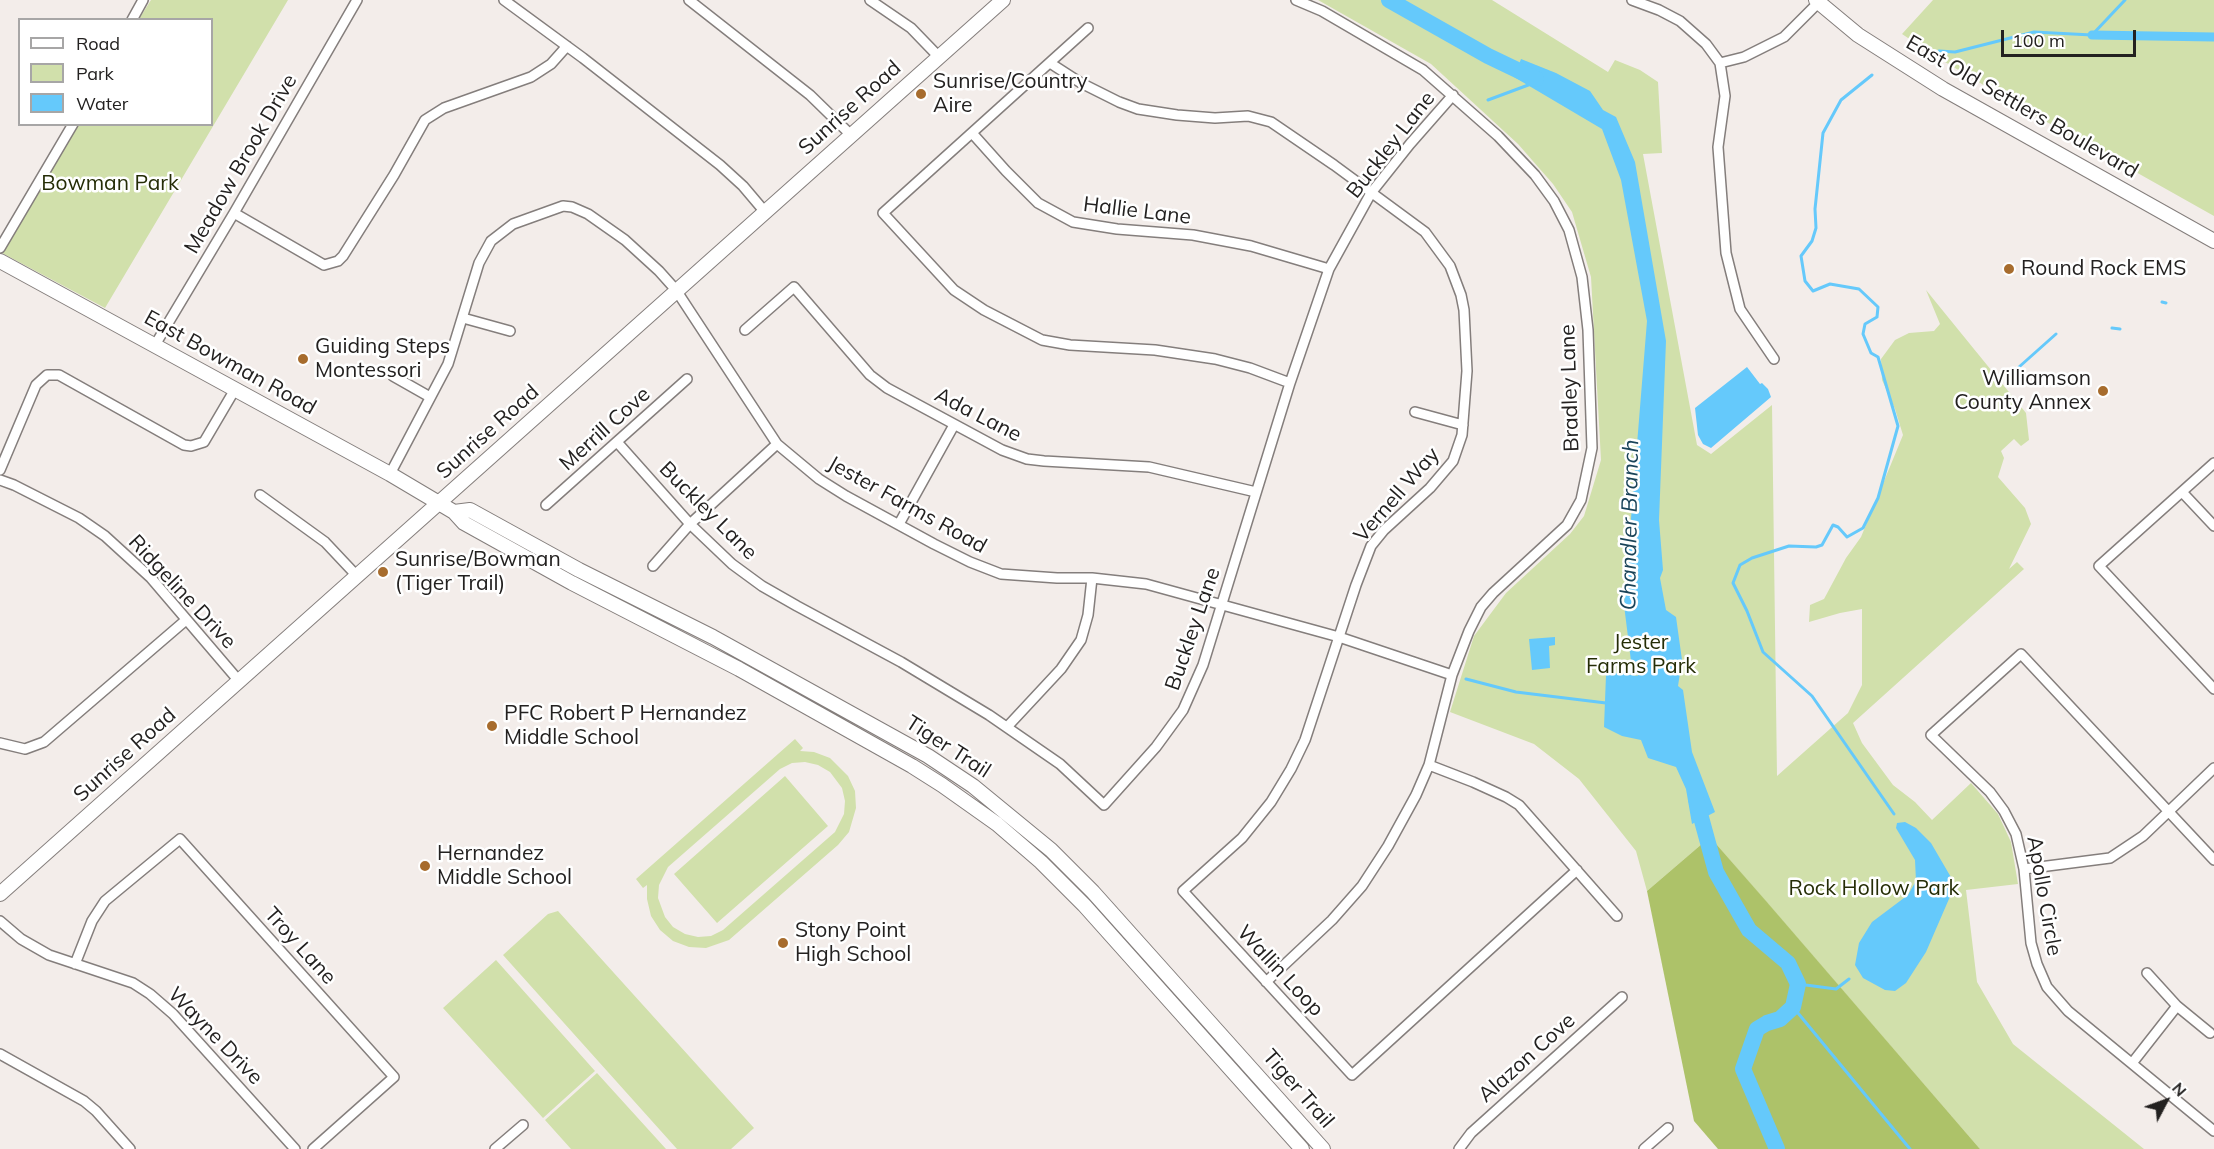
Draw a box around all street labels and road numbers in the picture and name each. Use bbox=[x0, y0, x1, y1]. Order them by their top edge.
street label: East Old Settlers Boulevard bbox=[1901, 30, 2143, 184]
street label: Sunrise Road bbox=[794, 56, 906, 160]
street label: Meadow Brook Drive bbox=[179, 70, 303, 258]
street label: Buckley Lane bbox=[1342, 87, 1440, 203]
street label: Hallie Lane bbox=[1082, 192, 1192, 230]
street label: East Bowman Road bbox=[140, 305, 320, 421]
street label: Bradley Lane bbox=[1555, 324, 1585, 452]
street label: Sunrise Road bbox=[432, 380, 544, 484]
street label: Merrill Cove bbox=[555, 382, 655, 476]
street label: Ada Lane bbox=[930, 382, 1026, 448]
street label: Vernell Way bbox=[1349, 442, 1445, 548]
street label: Jester Farms Road bbox=[823, 451, 991, 559]
street label: Buckley Lane bbox=[654, 457, 762, 565]
street label: Ridgeline Drive bbox=[123, 530, 241, 654]
street label: Buckley Lane bbox=[1160, 564, 1226, 694]
street label: Sunrise Road bbox=[69, 703, 181, 807]
street label: Tiger Trail bbox=[901, 710, 995, 784]
street label: Apollo Circle bbox=[2021, 834, 2067, 958]
street label: Troy Lane bbox=[259, 902, 341, 990]
street label: Wallin Loop bbox=[1231, 920, 1329, 1022]
street label: Wayne Drive bbox=[162, 982, 268, 1090]
street label: Alazon Cove bbox=[1473, 1008, 1581, 1108]
street label: Tiger Trail bbox=[1257, 1044, 1339, 1134]

